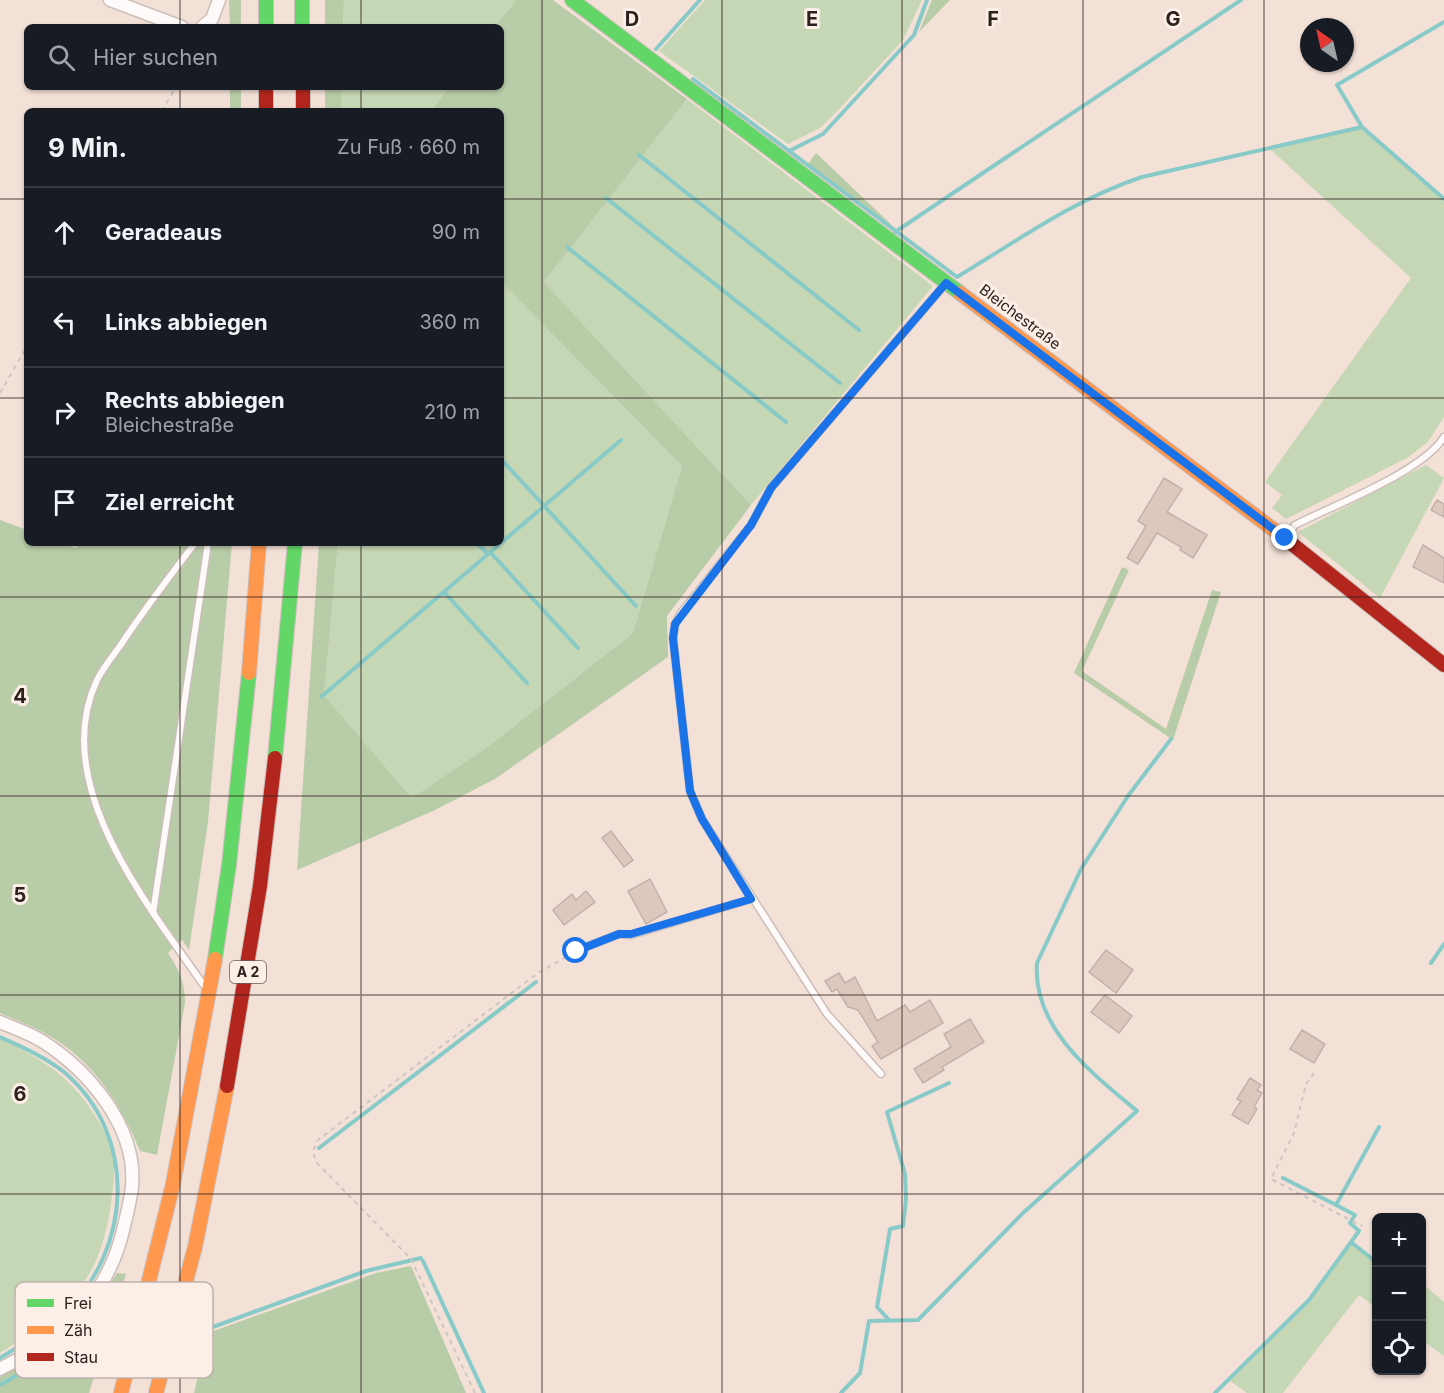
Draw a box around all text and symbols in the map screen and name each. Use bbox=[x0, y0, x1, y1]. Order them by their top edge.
text: D bbox=[625, 7, 639, 31]
text: E bbox=[806, 7, 818, 31]
text: F bbox=[987, 7, 999, 31]
text: G bbox=[1165, 7, 1181, 31]
north arrow bbox=[1300, 18, 1354, 72]
search box bbox=[24, 24, 504, 90]
icon: search bbox=[45, 41, 78, 74]
text: Hier suchen bbox=[93, 44, 218, 70]
text: 9 Min. bbox=[48, 132, 127, 163]
text: Zu Fuß · 660 m bbox=[337, 135, 480, 159]
icon: ahead bbox=[48, 216, 81, 249]
text: Geradeaus bbox=[105, 219, 222, 245]
text: 90 m bbox=[432, 220, 480, 244]
street label: Bleichestraße bbox=[976, 280, 1065, 353]
icon: left bbox=[48, 306, 81, 339]
text: Links abbiegen bbox=[105, 309, 268, 335]
text: 360 m bbox=[419, 310, 480, 334]
text: Rechts abbiegen bbox=[105, 387, 285, 413]
icon: right bbox=[48, 396, 81, 429]
text: 210 m bbox=[424, 400, 480, 424]
text: Bleichestraße bbox=[105, 413, 234, 437]
icon: arrive bbox=[48, 486, 81, 519]
text: Ziel erreicht bbox=[105, 489, 234, 515]
route end bbox=[1271, 524, 1297, 550]
text: 4 bbox=[13, 684, 27, 708]
text: 5 bbox=[14, 883, 26, 907]
route start bbox=[562, 937, 588, 963]
road number: A 2 bbox=[230, 961, 266, 983]
text: 6 bbox=[14, 1082, 27, 1106]
map controls bbox=[1372, 1213, 1426, 1375]
button: + bbox=[1372, 1213, 1426, 1267]
button: − bbox=[1372, 1267, 1426, 1321]
legend bbox=[15, 1282, 213, 1378]
text: Frei bbox=[64, 1293, 92, 1313]
text: Zäh bbox=[64, 1320, 93, 1340]
button: locate bbox=[1372, 1321, 1426, 1375]
text: Stau bbox=[64, 1347, 98, 1367]

